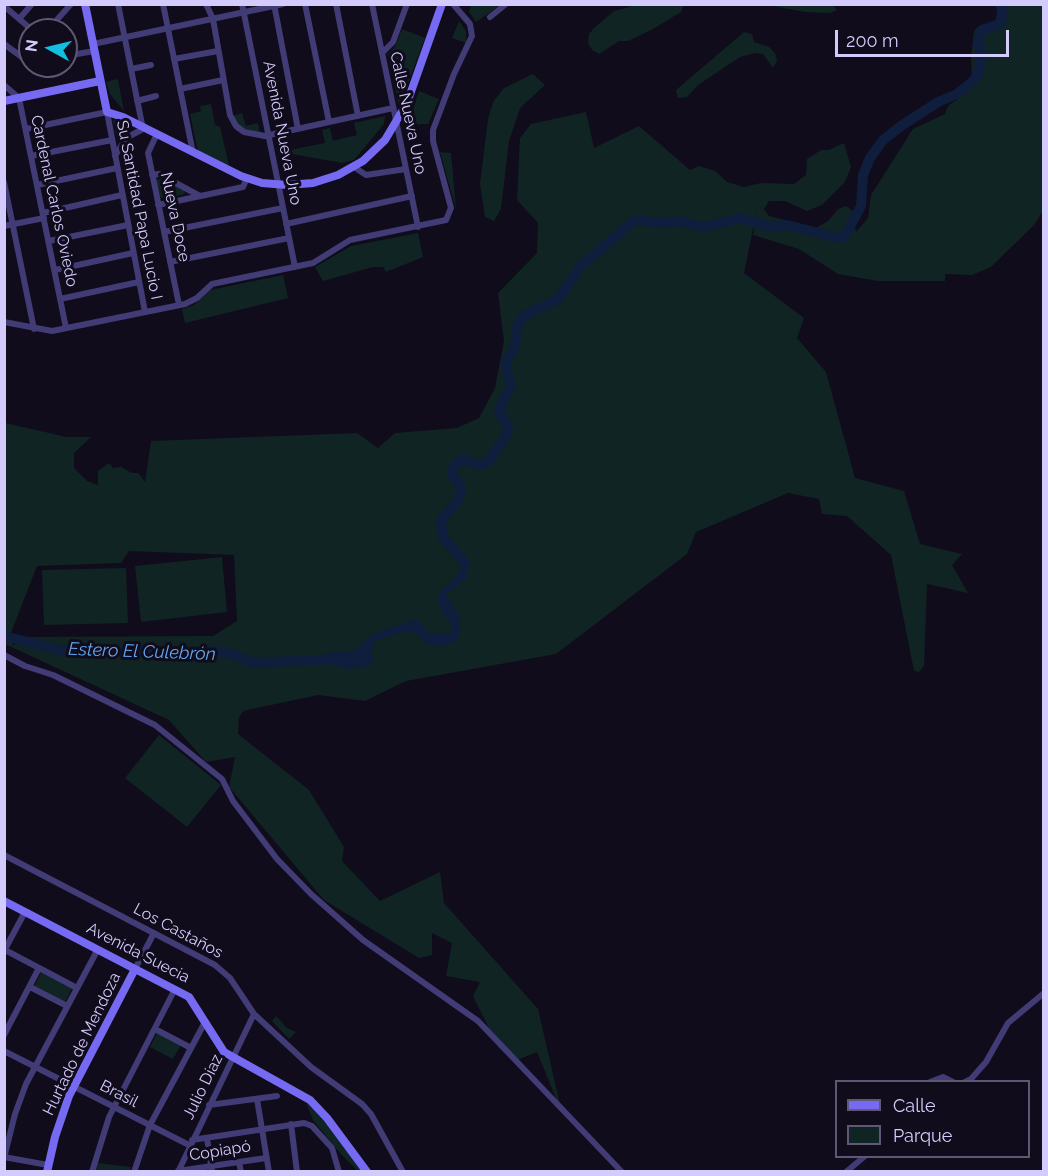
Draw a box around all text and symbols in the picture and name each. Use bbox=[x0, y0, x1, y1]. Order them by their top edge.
north arrow bbox=[18, 18, 78, 78]
scale bar bbox=[838, 18, 1012, 56]
text: 200 m bbox=[846, 30, 899, 51]
text: N bbox=[21, 38, 42, 53]
street label: Calle Nueva Uno bbox=[386, 50, 430, 176]
street label: Avenida Nueva Uno bbox=[259, 59, 305, 207]
street label: Cardenal Carlos Oviedo bbox=[26, 114, 82, 288]
street label: Su Santidad Papa Lucio I bbox=[112, 119, 166, 301]
street label: Nueva Doce bbox=[156, 170, 194, 264]
water label: Estero El Culebrón bbox=[68, 639, 216, 665]
street label: Los Castaños bbox=[130, 899, 226, 963]
street label: Avenida Suecia bbox=[83, 919, 193, 987]
street label: Hurtado de Mendoza bbox=[39, 969, 125, 1119]
street label: Julio Díaz bbox=[179, 1051, 227, 1123]
street label: Brasil bbox=[97, 1076, 141, 1112]
legend bbox=[835, 1080, 1030, 1158]
text: Calle bbox=[893, 1095, 936, 1116]
text: Parque bbox=[893, 1125, 952, 1146]
street label: Copiapó bbox=[188, 1137, 252, 1165]

